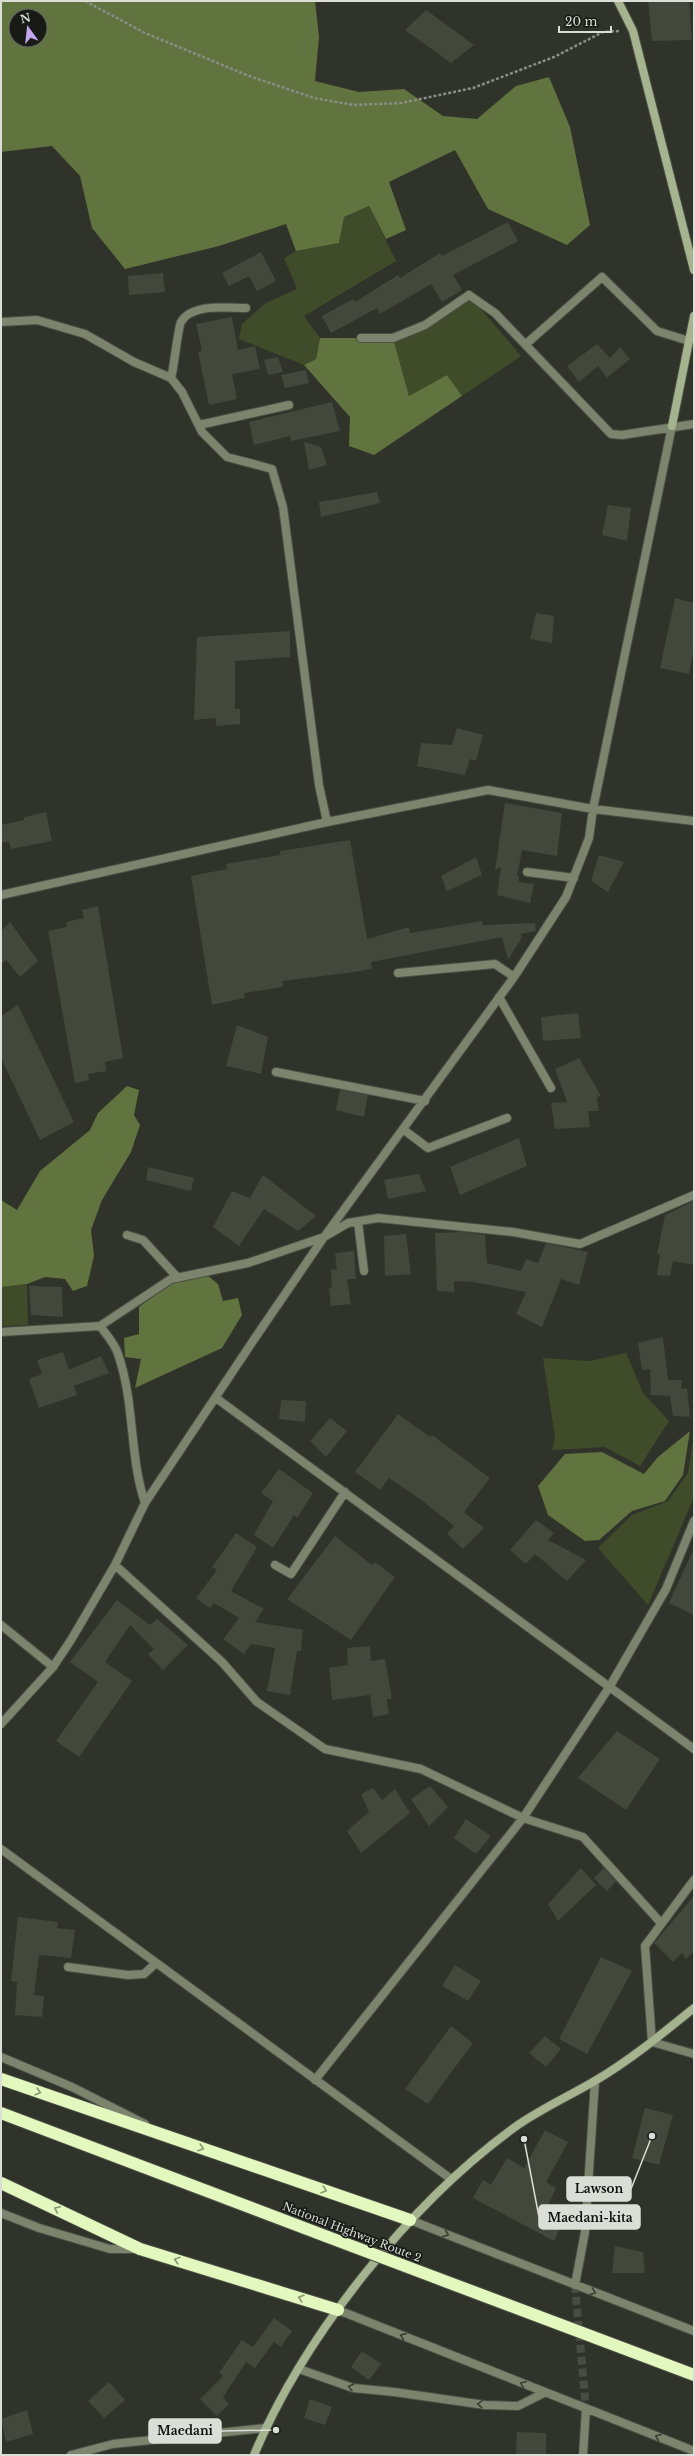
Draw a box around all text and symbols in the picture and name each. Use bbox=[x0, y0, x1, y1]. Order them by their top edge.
north arrow bbox=[8, 8, 48, 48]
scale bar bbox=[559, 8, 611, 34]
text: N bbox=[19, 10, 33, 26]
text: 20 m bbox=[565, 14, 597, 29]
one-way arrow bbox=[34, 2087, 41, 2095]
one-way arrow bbox=[197, 2143, 204, 2151]
callout: Lawson bbox=[567, 2177, 631, 2201]
text: Lawson bbox=[575, 2181, 623, 2196]
one-way arrow bbox=[320, 2185, 327, 2194]
street label: National Highway Route 2 bbox=[281, 2199, 424, 2265]
callout: Maedani-kita bbox=[539, 2205, 640, 2229]
one-way arrow bbox=[54, 2206, 61, 2214]
text: Maedani-kita bbox=[547, 2210, 633, 2225]
one-way arrow bbox=[442, 2230, 449, 2238]
one-way arrow bbox=[173, 2256, 180, 2265]
one-way arrow bbox=[589, 2288, 596, 2296]
one-way arrow bbox=[298, 2294, 305, 2303]
one-way arrow bbox=[399, 2332, 406, 2340]
one-way arrow bbox=[520, 2381, 527, 2389]
one-way arrow bbox=[348, 2383, 355, 2392]
one-way arrow bbox=[477, 2400, 483, 2409]
callout: Maedani bbox=[149, 2419, 221, 2443]
text: Maedani bbox=[157, 2423, 214, 2438]
one-way arrow bbox=[654, 2433, 661, 2441]

